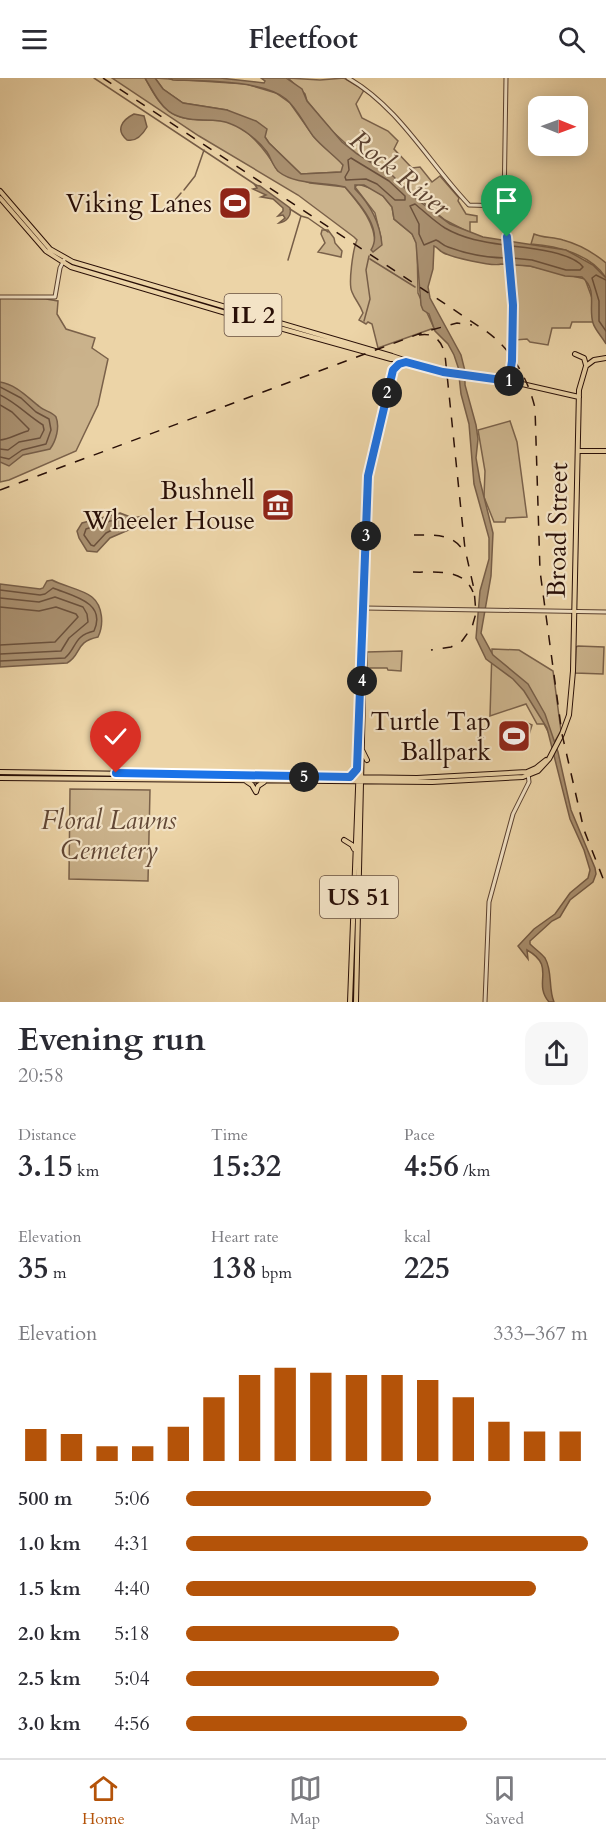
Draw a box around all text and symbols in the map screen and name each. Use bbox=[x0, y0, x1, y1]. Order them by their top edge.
text: Fleetfoot bbox=[248, 21, 358, 58]
icon: menu bbox=[18, 23, 51, 56]
icon: search bbox=[555, 23, 588, 56]
north arrow bbox=[528, 96, 588, 156]
map controls bbox=[528, 96, 588, 156]
water label: Rock River bbox=[342, 121, 459, 226]
pin bbox=[481, 175, 532, 237]
icon: arrive bbox=[490, 184, 523, 217]
sports icon: Viking Lanes bbox=[217, 185, 253, 221]
place label: Viking Lanes bbox=[66, 186, 212, 221]
road number: IL 2 bbox=[224, 294, 282, 336]
pin: 1 bbox=[494, 366, 524, 396]
text: 1 bbox=[505, 370, 513, 392]
pin: 2 bbox=[372, 378, 402, 408]
text: 2 bbox=[383, 382, 391, 404]
street label: Broad Street bbox=[539, 462, 576, 598]
place label: Bushnell Wheeler House bbox=[82, 473, 255, 538]
museum icon: Bushnell Wheeler House bbox=[260, 487, 296, 523]
pin: 3 bbox=[351, 521, 381, 551]
text: 3 bbox=[362, 525, 370, 547]
pin: 4 bbox=[347, 666, 377, 696]
text: 4 bbox=[358, 670, 366, 692]
place label: Turtle Tap Ballpark bbox=[370, 704, 491, 769]
pin bbox=[90, 711, 141, 773]
sports icon: Turtle Tap Ballpark bbox=[496, 718, 532, 754]
icon: check bbox=[99, 720, 132, 753]
pin: 5 bbox=[289, 762, 319, 792]
text: 5 bbox=[300, 766, 308, 788]
park label: Floral Lawns Cemetery bbox=[41, 803, 177, 868]
road number: US 51 bbox=[320, 876, 398, 918]
text: Evening run bbox=[18, 1017, 206, 1062]
button: share bbox=[525, 1022, 588, 1085]
text: 20:58 bbox=[18, 1062, 64, 1089]
text: Distance bbox=[18, 1124, 76, 1146]
text: Time bbox=[211, 1124, 248, 1146]
text: Pace bbox=[404, 1124, 435, 1146]
text: 3.15 bbox=[18, 1146, 73, 1187]
text: 15:32 bbox=[211, 1146, 281, 1187]
text: 4:56 bbox=[404, 1146, 459, 1187]
text: km bbox=[73, 1160, 99, 1182]
text: /km bbox=[459, 1160, 490, 1182]
text: Elevation bbox=[18, 1226, 82, 1248]
text: Heart rate bbox=[211, 1226, 279, 1248]
text: kcal bbox=[404, 1226, 431, 1248]
text: 35 bbox=[18, 1248, 49, 1289]
text: 138 bbox=[211, 1248, 257, 1289]
text: 225 bbox=[404, 1248, 450, 1289]
text: m bbox=[49, 1262, 67, 1284]
text: bpm bbox=[257, 1262, 292, 1284]
text: Elevation bbox=[18, 1320, 97, 1347]
text: 333–367 m bbox=[493, 1320, 588, 1347]
text: 500 m bbox=[18, 1485, 73, 1512]
text: 5:06 bbox=[114, 1485, 150, 1512]
text: 1.0 km bbox=[18, 1530, 81, 1557]
text: 4:31 bbox=[114, 1530, 150, 1557]
text: 1.5 km bbox=[18, 1575, 81, 1602]
text: 4:40 bbox=[114, 1575, 150, 1602]
text: 2.0 km bbox=[18, 1620, 81, 1647]
text: 5:18 bbox=[114, 1620, 150, 1647]
text: 2.5 km bbox=[18, 1665, 81, 1692]
text: 5:04 bbox=[114, 1665, 150, 1692]
text: 3.0 km bbox=[18, 1710, 81, 1737]
text: 4:56 bbox=[114, 1710, 150, 1737]
tab: Home bbox=[82, 1772, 125, 1830]
tab: Map bbox=[289, 1772, 322, 1830]
tab: Saved bbox=[485, 1772, 524, 1830]

